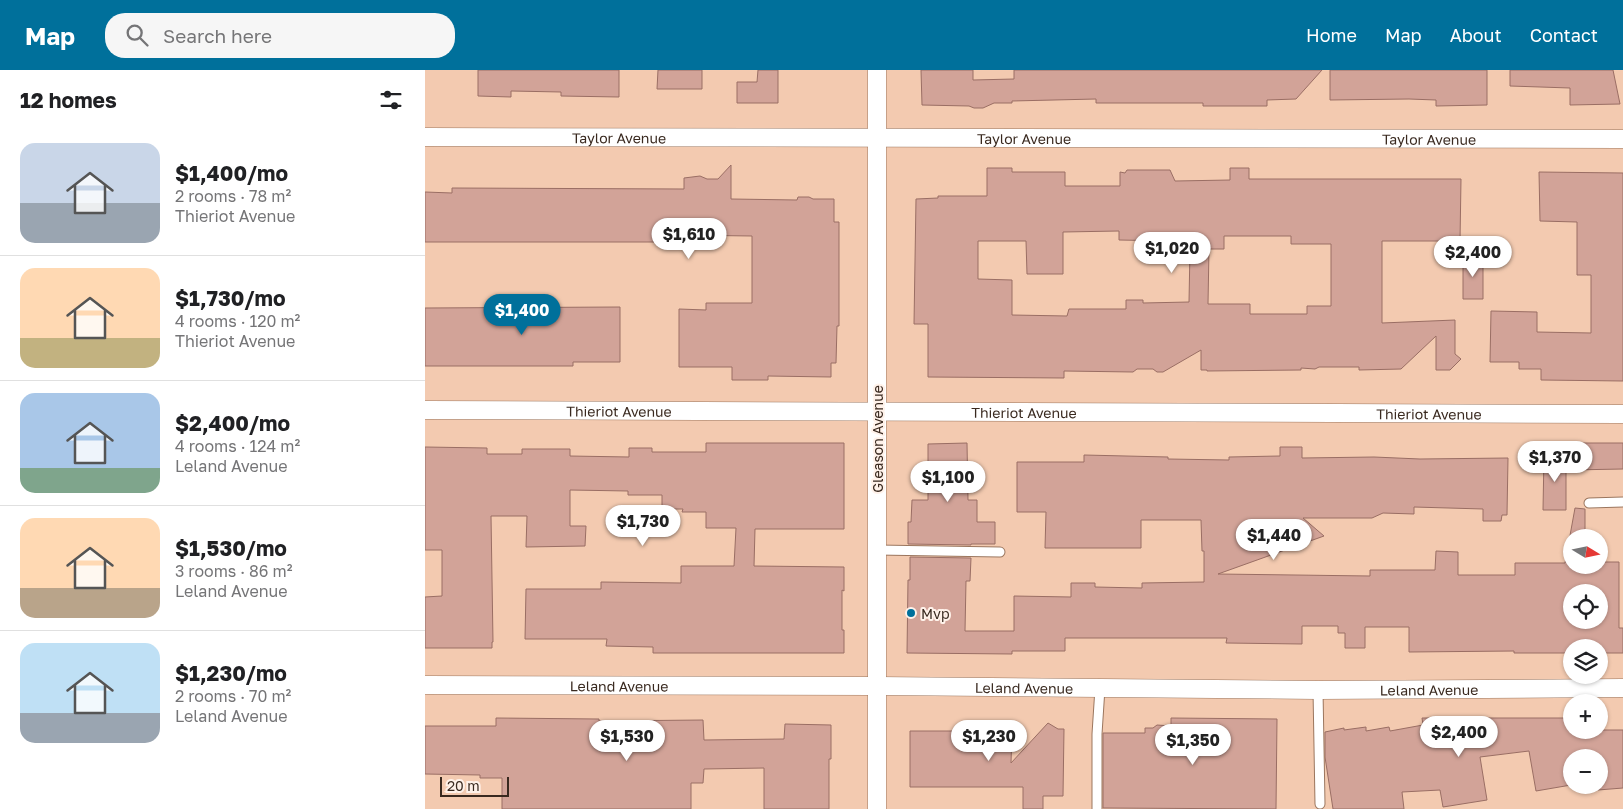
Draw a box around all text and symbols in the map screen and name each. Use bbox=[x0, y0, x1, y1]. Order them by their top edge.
search box bbox=[105, 13, 455, 58]
text: Map bbox=[25, 21, 75, 50]
icon: search bbox=[123, 21, 151, 49]
text: Search here bbox=[163, 24, 272, 47]
text: Home bbox=[1306, 24, 1357, 46]
text: Map bbox=[1385, 24, 1422, 46]
text: About bbox=[1450, 24, 1502, 46]
text: Contact bbox=[1530, 24, 1598, 46]
icon: filters bbox=[377, 86, 405, 114]
text: 12 homes bbox=[20, 87, 117, 113]
street label: Taylor Avenue bbox=[572, 129, 666, 146]
street label: Taylor Avenue bbox=[977, 129, 1071, 147]
street label: Taylor Avenue bbox=[1382, 130, 1476, 147]
text: $1,400/mo bbox=[175, 160, 288, 186]
icon: home bbox=[60, 163, 120, 223]
text: 2 rooms · 78 m² bbox=[175, 186, 291, 206]
text: Thieriot Avenue bbox=[175, 206, 295, 226]
pin: $1,610 bbox=[648, 218, 730, 260]
text: $1,610 bbox=[663, 224, 715, 244]
pin: $1,020 bbox=[1131, 232, 1213, 274]
pin: $2,400 bbox=[1432, 236, 1514, 278]
text: $1,020 bbox=[1145, 238, 1199, 258]
text: $2,400 bbox=[1445, 242, 1501, 262]
text: $1,730/mo bbox=[175, 285, 286, 311]
icon: home bbox=[60, 288, 120, 348]
pin: $1,400 bbox=[481, 294, 563, 336]
text: $1,400 bbox=[495, 300, 549, 320]
text: 4 rooms · 120 m² bbox=[175, 311, 300, 331]
text: Thieriot Avenue bbox=[175, 331, 295, 351]
street label: Gleason Avenue bbox=[869, 385, 886, 493]
street label: Thieriot Avenue bbox=[566, 402, 672, 419]
street label: Thieriot Avenue bbox=[971, 403, 1077, 421]
street label: Thieriot Avenue bbox=[1376, 405, 1482, 422]
text: $2,400/mo bbox=[175, 410, 290, 436]
icon: home bbox=[60, 413, 120, 473]
text: 4 rooms · 124 m² bbox=[175, 436, 300, 456]
pin: $1,370 bbox=[1514, 440, 1596, 483]
text: $1,370 bbox=[1529, 447, 1581, 467]
text: Leland Avenue bbox=[175, 456, 288, 476]
pin: $1,100 bbox=[907, 460, 989, 503]
text: $1,100 bbox=[921, 467, 975, 487]
pin: $1,730 bbox=[602, 504, 684, 547]
text: $1,730 bbox=[617, 511, 669, 531]
pin: $1,440 bbox=[1233, 518, 1315, 561]
text: $1,440 bbox=[1247, 525, 1301, 545]
north arrow bbox=[1563, 529, 1607, 574]
map controls bbox=[1563, 529, 1608, 794]
text: $1,530/mo bbox=[175, 535, 287, 561]
icon: home bbox=[60, 538, 120, 598]
text: 3 rooms · 86 m² bbox=[175, 561, 292, 581]
text: Leland Avenue bbox=[175, 581, 288, 601]
button: locate bbox=[1563, 584, 1608, 629]
place label: Mvp bbox=[921, 605, 950, 622]
marker: Mvp bbox=[905, 607, 917, 619]
button: layers bbox=[1563, 639, 1608, 684]
text: $1,230/mo bbox=[175, 660, 287, 686]
icon: home bbox=[60, 663, 120, 723]
street label: Leland Avenue bbox=[570, 677, 668, 694]
street label: Leland Avenue bbox=[975, 678, 1073, 696]
street label: Leland Avenue bbox=[1380, 680, 1478, 698]
text: 2 rooms · 70 m² bbox=[175, 686, 291, 706]
button: + bbox=[1563, 694, 1608, 739]
text: Leland Avenue bbox=[175, 706, 288, 726]
pin: $2,400 bbox=[1418, 716, 1500, 758]
pin: $1,530 bbox=[586, 720, 668, 762]
pin: $1,230 bbox=[948, 720, 1030, 762]
text: $2,400 bbox=[1431, 722, 1487, 742]
pin: $1,350 bbox=[1152, 724, 1234, 766]
text: $1,530 bbox=[600, 726, 654, 746]
text: $1,230 bbox=[962, 726, 1016, 746]
text: $1,350 bbox=[1166, 730, 1220, 750]
button: − bbox=[1563, 749, 1608, 794]
scale bar bbox=[440, 774, 509, 797]
text: 20 m bbox=[447, 777, 480, 794]

